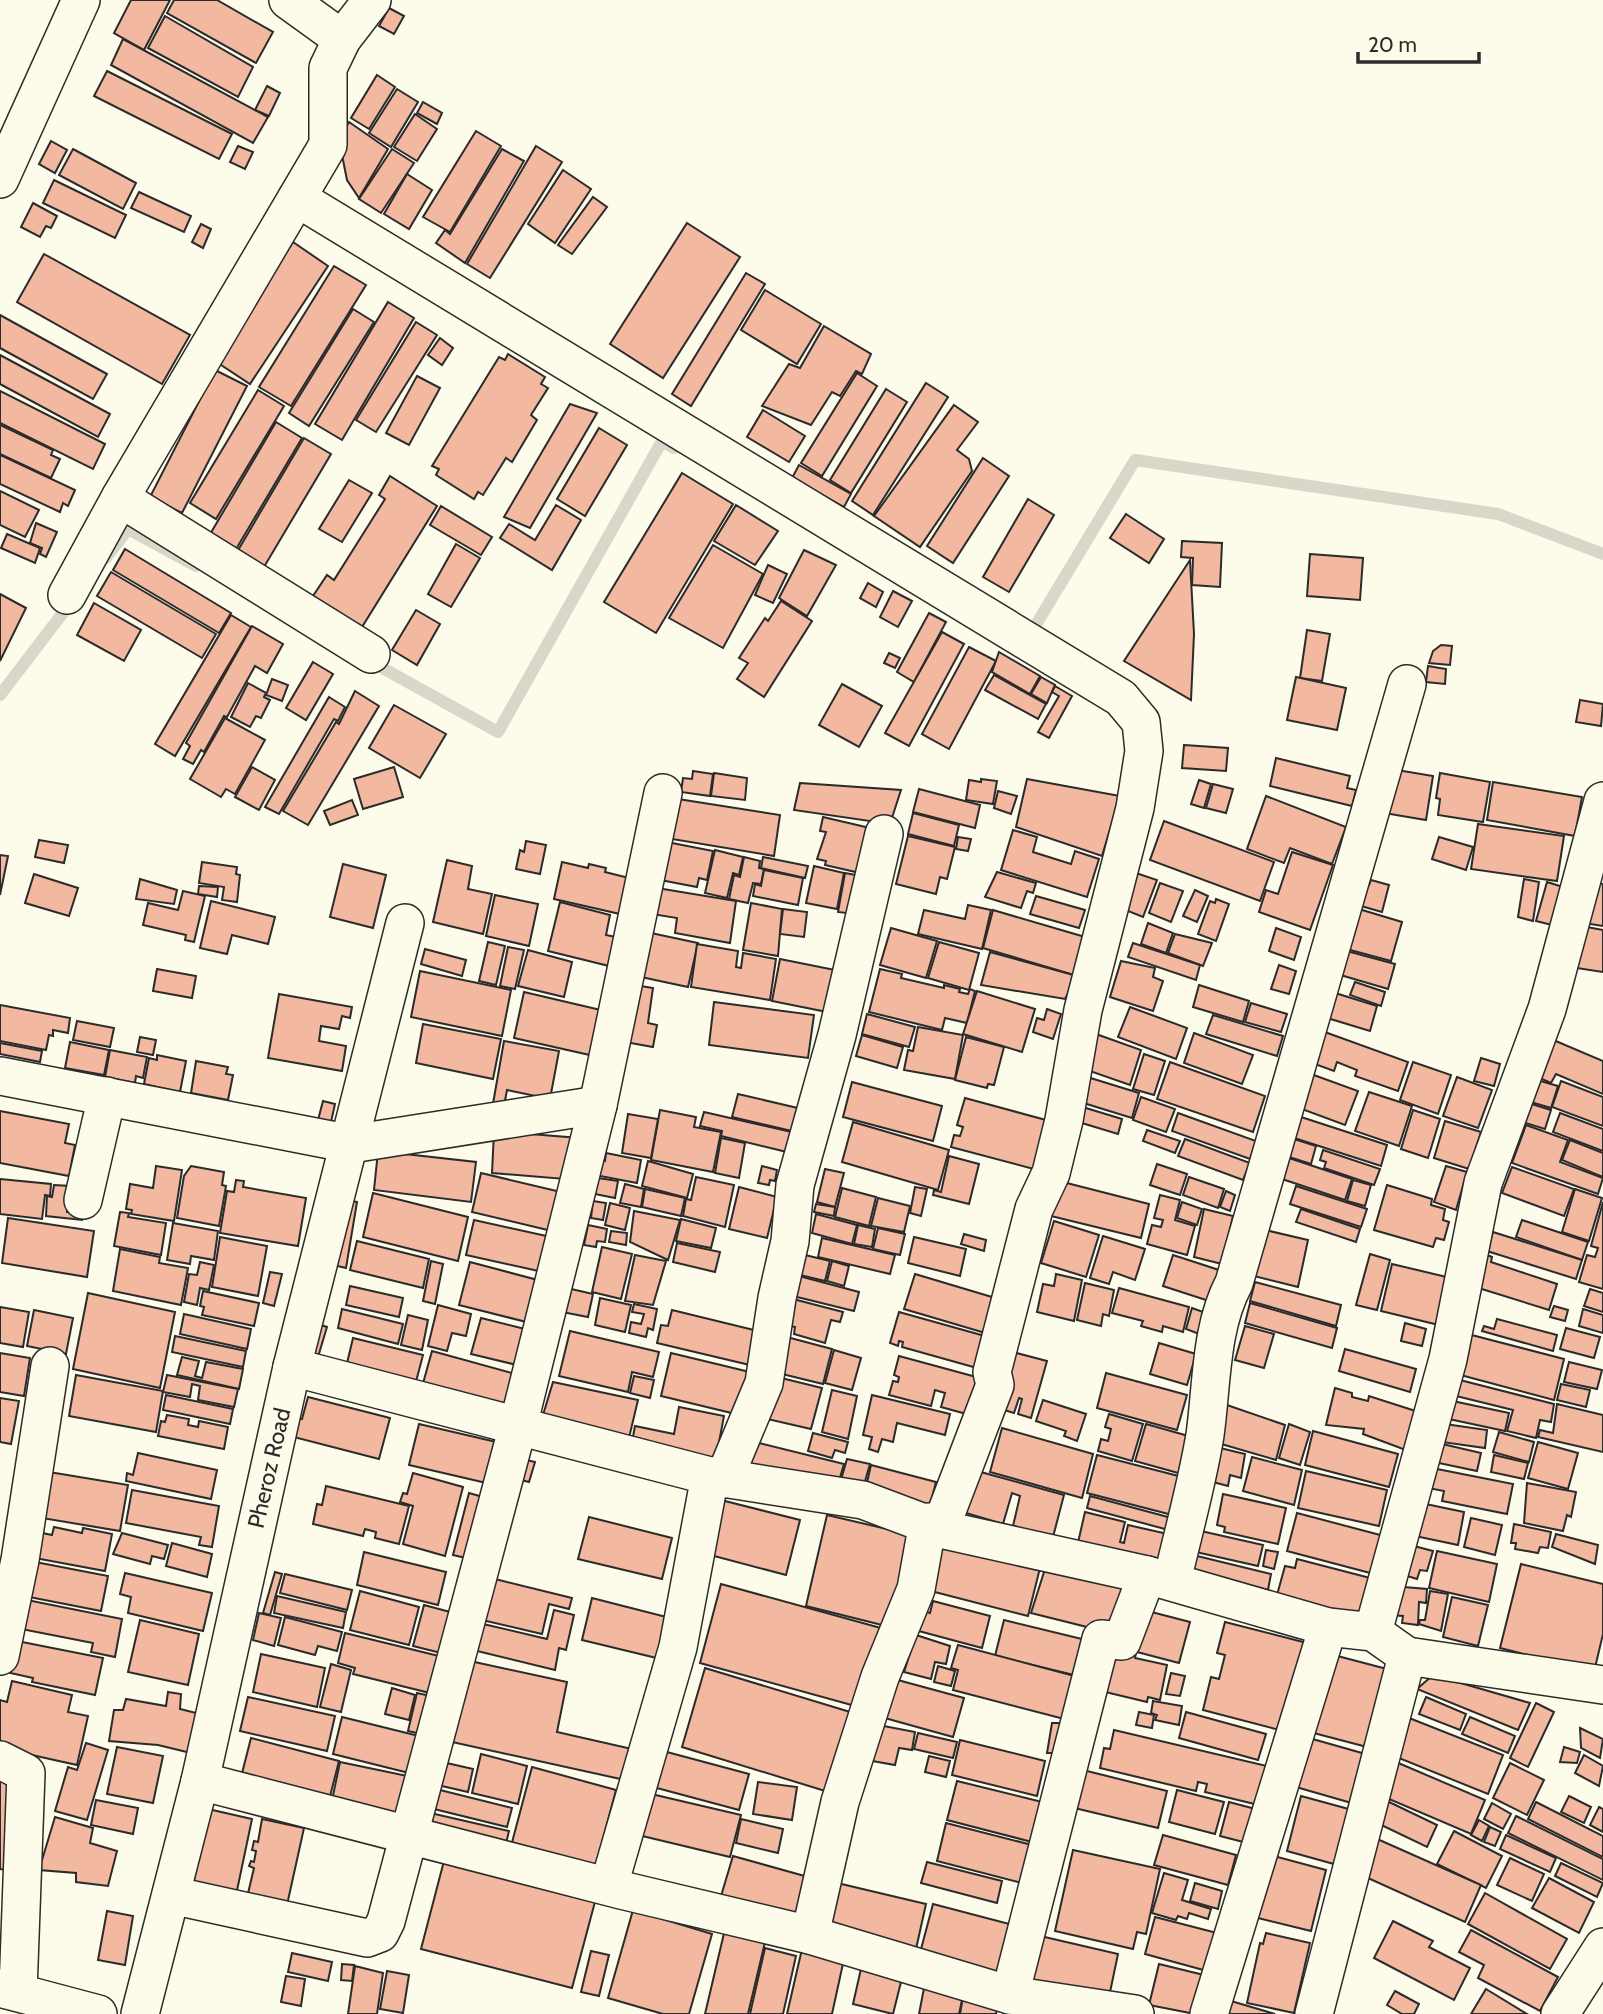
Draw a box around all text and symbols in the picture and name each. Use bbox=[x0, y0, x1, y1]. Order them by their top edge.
scale bar bbox=[1358, 21, 1479, 65]
text: 20 m bbox=[1368, 32, 1417, 57]
street label: Pheroz Road bbox=[242, 1405, 296, 1531]

